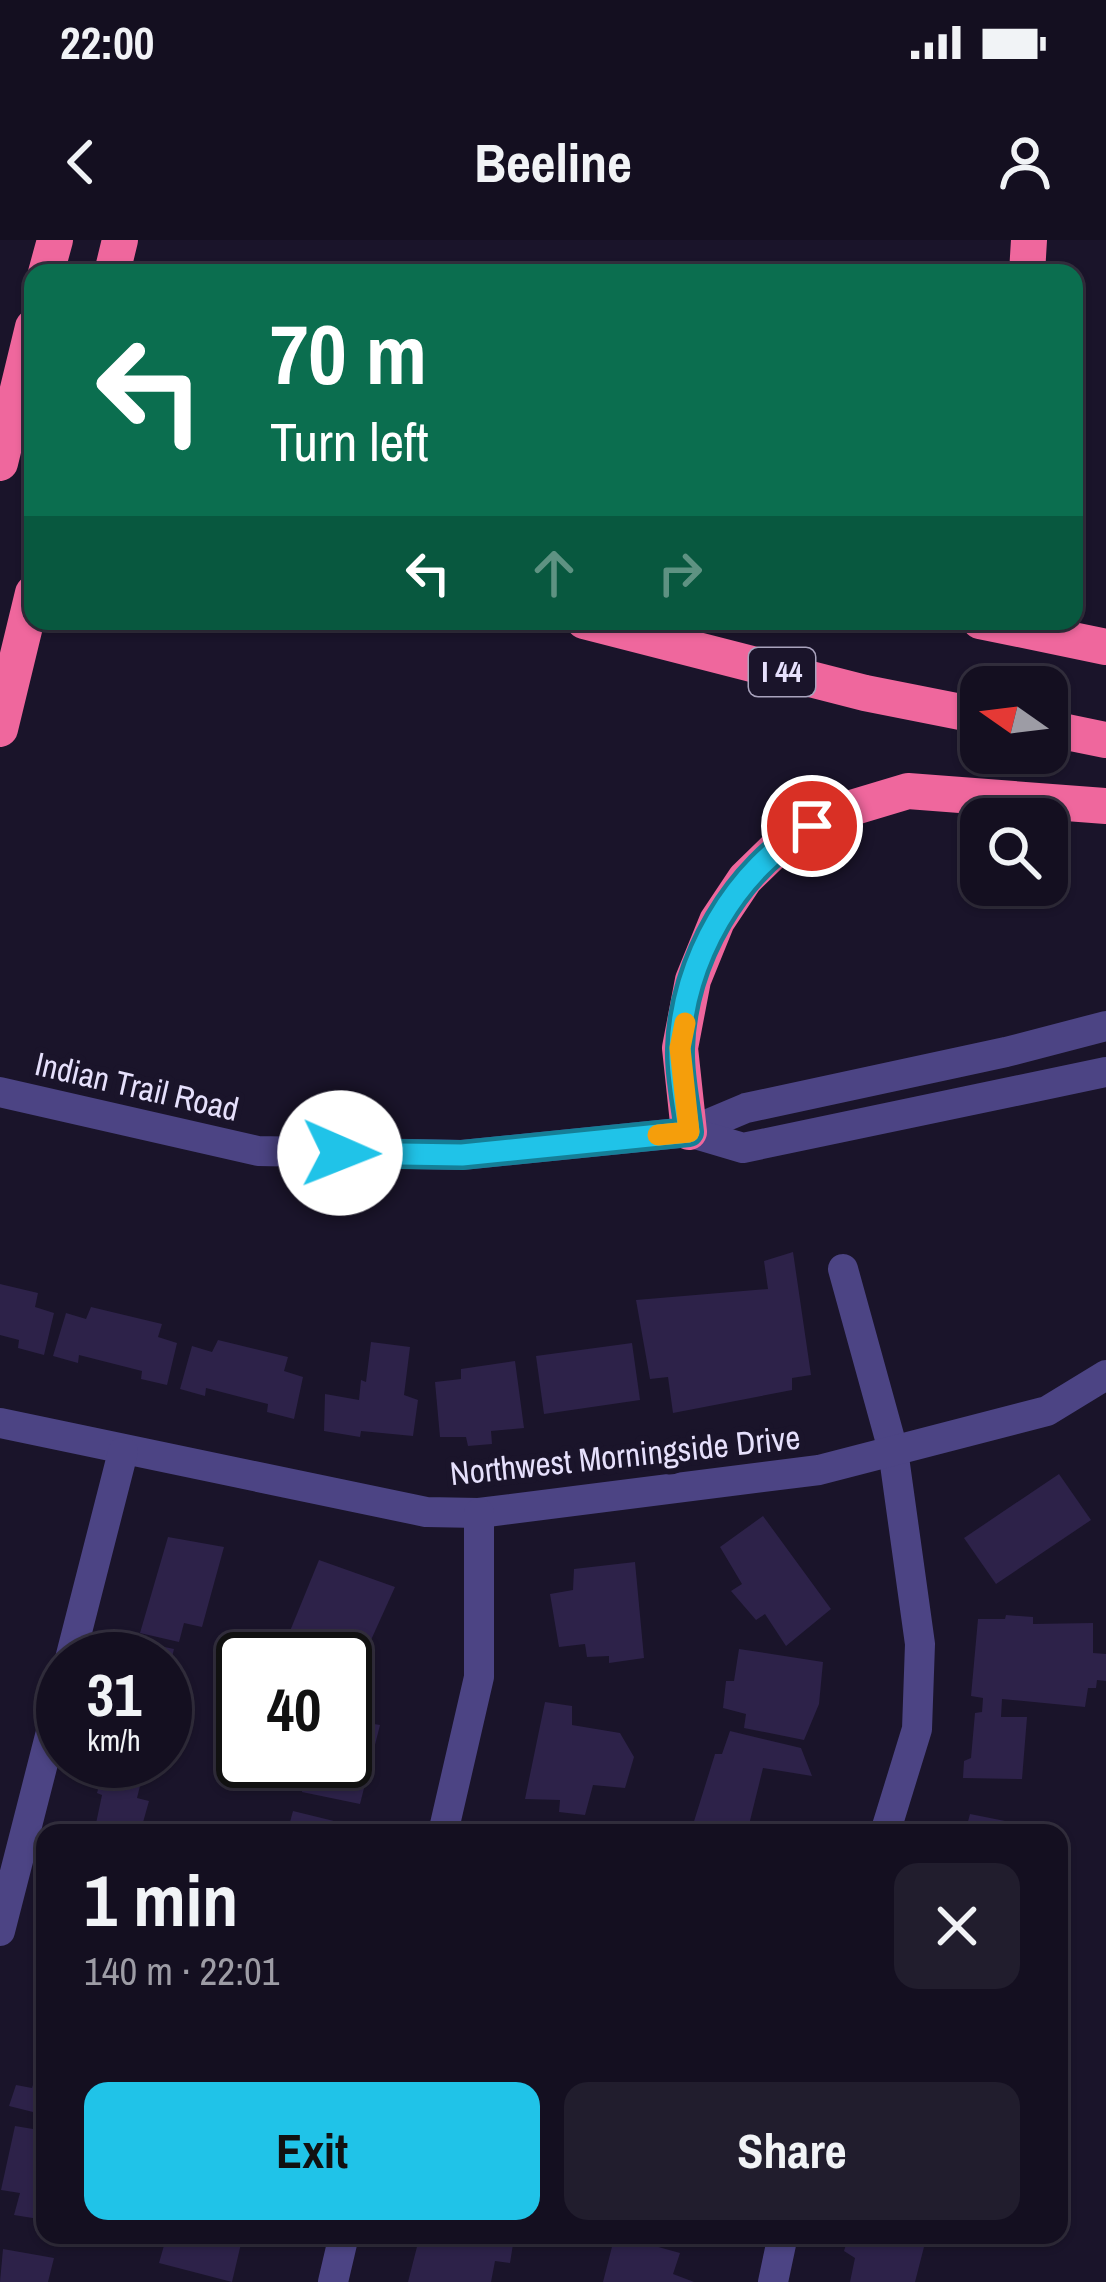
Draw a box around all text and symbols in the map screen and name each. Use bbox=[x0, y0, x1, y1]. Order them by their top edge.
text: 22:00 bbox=[60, 12, 154, 73]
text: Beeline bbox=[474, 126, 632, 199]
icon: back bbox=[48, 129, 114, 195]
icon: person bbox=[992, 129, 1058, 195]
text: 70 m bbox=[270, 297, 427, 410]
icon: left bbox=[72, 312, 228, 468]
text: Turn left bbox=[270, 405, 429, 478]
icon: left bbox=[395, 540, 461, 606]
icon: ahead bbox=[521, 540, 587, 606]
icon: right bbox=[647, 540, 713, 606]
road number: I 44 bbox=[749, 648, 815, 696]
north arrow bbox=[960, 666, 1068, 774]
map controls bbox=[960, 666, 1068, 906]
pin bbox=[761, 775, 863, 877]
icon: arrive bbox=[779, 793, 845, 859]
button: search bbox=[960, 798, 1068, 906]
street label: Indian Trail Road bbox=[31, 1041, 243, 1131]
position arrow bbox=[277, 1090, 403, 1216]
street label: Northwest Morningside Drive bbox=[448, 1415, 802, 1495]
speed limit sign: 40 bbox=[216, 1632, 372, 1788]
text: 31 bbox=[87, 1654, 141, 1735]
text: km/h bbox=[87, 1720, 141, 1760]
text: 1 min bbox=[84, 1851, 238, 1948]
button: close bbox=[894, 1863, 1020, 1989]
text: 140 m · 22:01 bbox=[84, 1945, 280, 1997]
button: Exit bbox=[84, 2082, 540, 2220]
button: Share bbox=[564, 2082, 1020, 2220]

